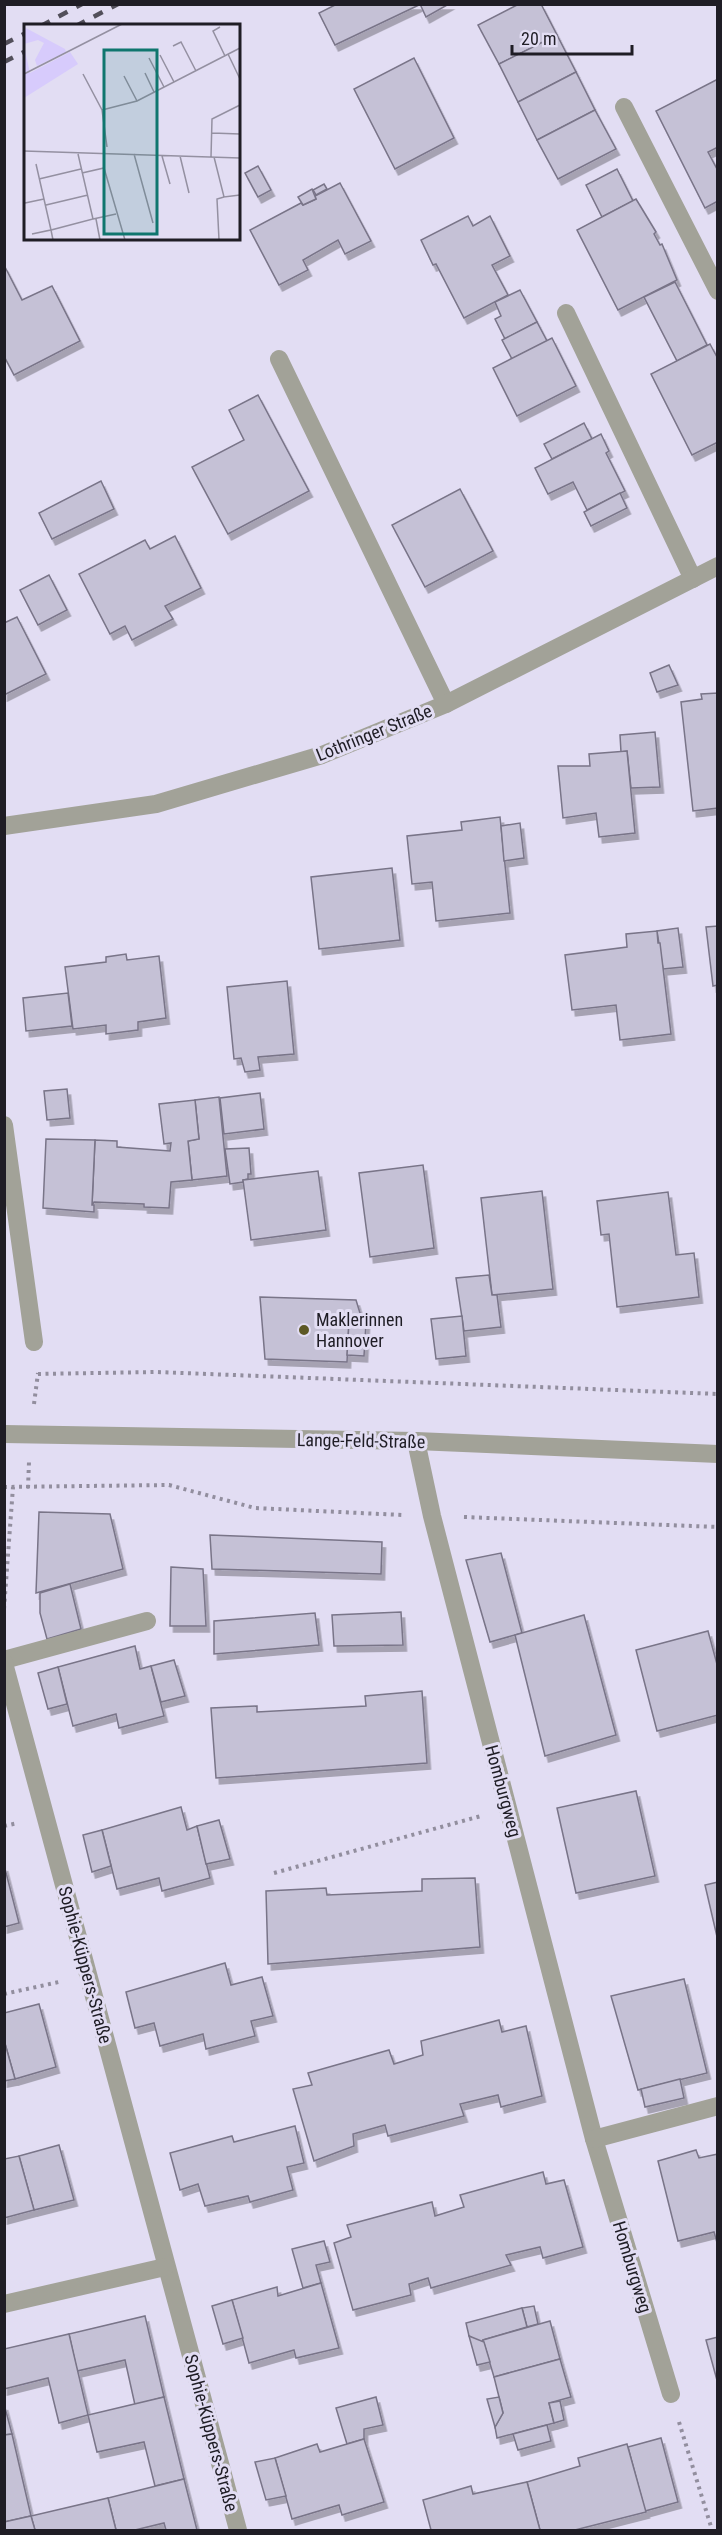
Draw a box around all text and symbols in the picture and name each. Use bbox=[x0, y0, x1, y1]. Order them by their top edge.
scale bar bbox=[512, 18, 632, 56]
inset map bbox=[24, 24, 240, 240]
text: 20 m bbox=[521, 28, 556, 49]
street label: Lothringer Straße bbox=[313, 700, 435, 765]
place label: Maklerinnen Hannover bbox=[316, 1309, 403, 1351]
marker: Maklerinnen Hannover bbox=[297, 1323, 311, 1337]
street label: Lange-Feld-Straße bbox=[297, 1429, 425, 1452]
street label: Homburgweg bbox=[481, 1742, 526, 1839]
street label: Sophie-Küppers-Straße bbox=[54, 1884, 117, 2046]
street label: Homburgweg bbox=[609, 2219, 656, 2315]
street label: Sophie-Küppers-Straße bbox=[180, 2352, 243, 2514]

